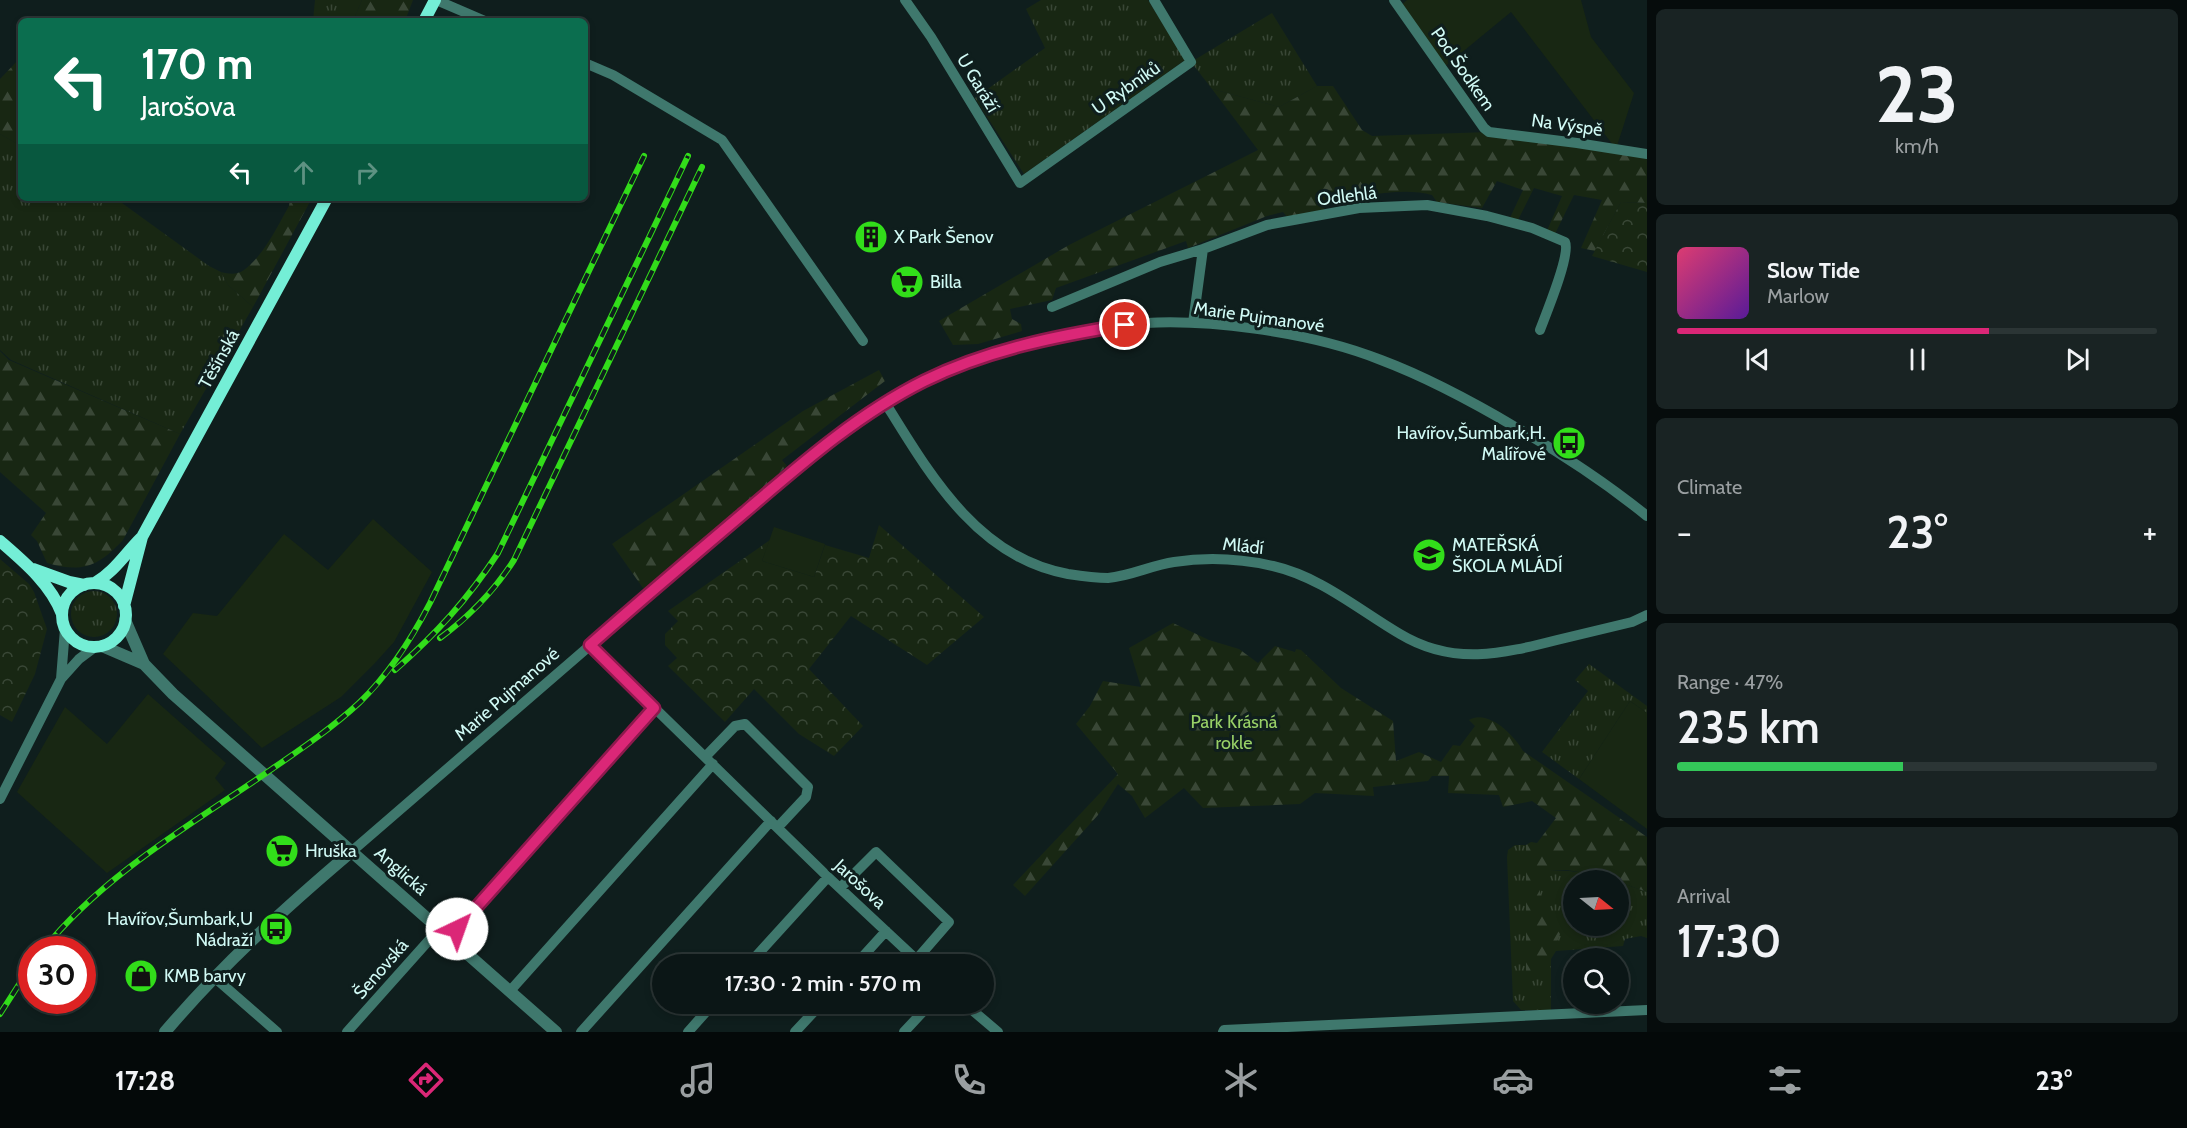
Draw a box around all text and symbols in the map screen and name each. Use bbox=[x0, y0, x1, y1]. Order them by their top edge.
street label: Pod Šodkem bbox=[1426, 23, 1500, 115]
text: 170 m bbox=[141, 38, 253, 90]
icon: left bbox=[42, 42, 120, 120]
text: 23 bbox=[1875, 47, 1959, 142]
street label: U Garáží bbox=[952, 50, 1004, 116]
street label: U Rybníků bbox=[1088, 57, 1164, 119]
text: Jarošova bbox=[141, 90, 235, 123]
street label: Na Výspě bbox=[1530, 109, 1604, 141]
text: km/h bbox=[1895, 134, 1939, 158]
icon: left bbox=[224, 156, 257, 189]
icon: ahead bbox=[287, 156, 320, 189]
icon: right bbox=[350, 156, 383, 189]
street label: Odlehlá bbox=[1316, 181, 1378, 211]
building icon: X Park Šenov bbox=[853, 219, 889, 255]
place label: X Park Šenov bbox=[894, 226, 994, 248]
text: Slow Tide bbox=[1767, 257, 1860, 284]
supermarket icon: Billa bbox=[889, 264, 925, 300]
place label: Billa bbox=[930, 271, 962, 293]
text: Marlow bbox=[1767, 284, 1829, 308]
street label: Marie Pujmanové bbox=[1192, 297, 1326, 337]
pin bbox=[1099, 299, 1150, 350]
icon: arrive bbox=[1108, 308, 1141, 341]
street label: Těšínská bbox=[194, 325, 244, 392]
icon: previous bbox=[1741, 343, 1774, 376]
icon: pause bbox=[1901, 343, 1934, 376]
icon: next bbox=[2061, 343, 2094, 376]
place label: Havířov,Šumbark,H. Malířové bbox=[1396, 422, 1546, 465]
bus stop icon: Havířov,Šumbark,H. Malířové bbox=[1551, 425, 1587, 461]
text: Climate bbox=[1677, 475, 1742, 499]
text: 23° bbox=[1886, 505, 1948, 559]
text: − bbox=[1677, 512, 1692, 552]
text: + bbox=[2142, 512, 2157, 552]
street label: Mládí bbox=[1221, 533, 1265, 559]
place label: MATEŘSKÁ ŠKOLA MLÁDÍ bbox=[1452, 533, 1563, 577]
school or university icon: MATEŘSKÁ ŠKOLA MLÁDÍ bbox=[1411, 537, 1447, 573]
street label: Marie Pujmanové bbox=[450, 643, 564, 745]
text: Range · 47% bbox=[1677, 670, 1783, 694]
text: 235 km bbox=[1677, 700, 1820, 754]
park label: Park Krásná rokle bbox=[1190, 711, 1278, 754]
supermarket icon: Hruška bbox=[264, 833, 300, 869]
place label: Hruška bbox=[305, 840, 357, 862]
street label: Anglická bbox=[370, 842, 432, 900]
street label: Jarošova bbox=[829, 854, 891, 914]
north arrow bbox=[1563, 870, 1629, 936]
map controls bbox=[1563, 870, 1629, 1014]
text: Arrival bbox=[1677, 884, 1730, 908]
position arrow bbox=[425, 897, 489, 961]
place label: Havířov,Šumbark,U Nádraží bbox=[107, 908, 253, 951]
bus stop icon: Havířov,Šumbark,U Nádraží bbox=[258, 911, 294, 947]
text: 17:30 bbox=[1677, 914, 1781, 968]
street label: Šenovská bbox=[349, 934, 413, 1004]
speed limit sign: 30 bbox=[18, 936, 96, 1014]
button: search bbox=[1563, 948, 1629, 1014]
shop icon: KMB barvy bbox=[123, 958, 159, 994]
place label: KMB barvy bbox=[164, 965, 246, 987]
text: 17:30 · 2 min · 570 m bbox=[725, 970, 921, 997]
icon: directions bbox=[405, 1059, 447, 1101]
icon: music bbox=[677, 1059, 719, 1101]
icon: phone bbox=[948, 1059, 990, 1101]
icon: climate bbox=[1220, 1059, 1262, 1101]
icon: car bbox=[1492, 1059, 1534, 1101]
icon: filters bbox=[1764, 1059, 1806, 1101]
text: 17:28 bbox=[115, 1064, 175, 1097]
text: 23° bbox=[2035, 1064, 2072, 1097]

